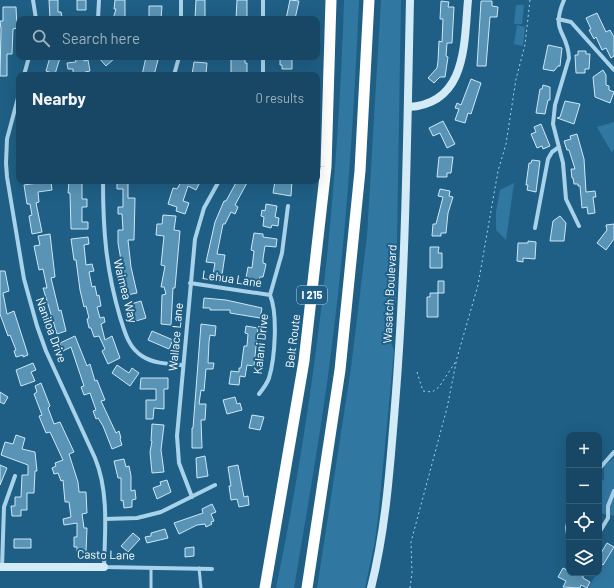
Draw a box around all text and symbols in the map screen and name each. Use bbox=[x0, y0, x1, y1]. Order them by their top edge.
search box bbox=[16, 16, 320, 60]
icon: search bbox=[30, 27, 52, 49]
text: Search here bbox=[62, 29, 140, 47]
text: Nearby bbox=[32, 88, 86, 108]
text: 0 results bbox=[255, 90, 304, 106]
street label: Wasatch Boulevard bbox=[379, 244, 399, 344]
street label: Waimea Way bbox=[111, 257, 141, 325]
street label: Lehua Lane bbox=[201, 267, 263, 289]
road number: I 215 bbox=[297, 286, 327, 304]
street label: Naniloa Drive bbox=[34, 295, 70, 364]
street label: Wallace Lane bbox=[165, 302, 185, 372]
street label: Kalani Drive bbox=[250, 313, 270, 375]
street label: Belt Route bbox=[282, 313, 302, 369]
map controls bbox=[566, 432, 602, 576]
button: + bbox=[566, 432, 602, 468]
button: − bbox=[566, 468, 602, 504]
button: locate bbox=[566, 504, 602, 540]
button: layers bbox=[566, 540, 602, 576]
street label: Casto Lane bbox=[77, 546, 135, 562]

